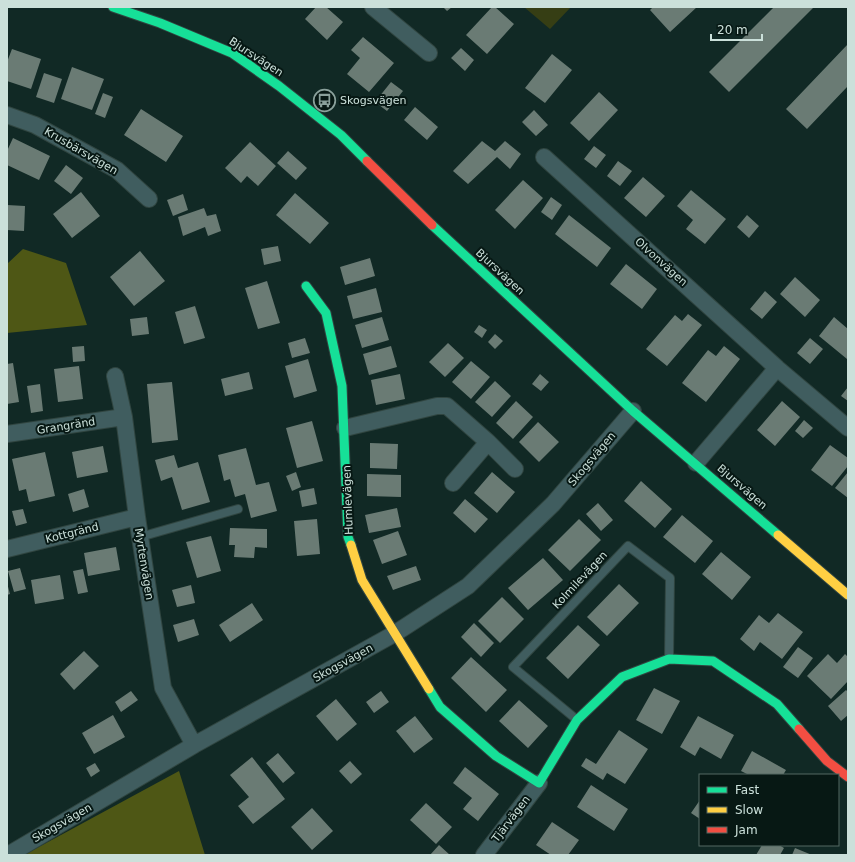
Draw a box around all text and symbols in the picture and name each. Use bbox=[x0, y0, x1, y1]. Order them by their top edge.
scale bar bbox=[711, 16, 762, 42]
text: 20 m bbox=[717, 23, 748, 37]
street label: Bjursvägen bbox=[227, 35, 285, 79]
bus stop icon: Skogsvägen bbox=[311, 87, 337, 113]
place label: Skogsvägen bbox=[340, 94, 406, 107]
street label: Krusbärsvägen bbox=[42, 125, 120, 177]
street label: Olvonvägen bbox=[632, 235, 690, 289]
street label: Bjursvägen bbox=[473, 246, 527, 298]
street label: Grangränd bbox=[36, 415, 96, 437]
street label: Skogsvägen bbox=[566, 429, 618, 489]
street label: Bjursvägen bbox=[714, 462, 770, 512]
street label: Humlevägen bbox=[340, 465, 356, 535]
street label: Kottgränd bbox=[44, 520, 100, 546]
street label: Myrtenvägen bbox=[132, 527, 156, 601]
street label: Kolmilevägen bbox=[550, 548, 610, 612]
street label: Skogsvägen bbox=[311, 641, 375, 685]
legend bbox=[699, 774, 839, 846]
text: Fast bbox=[735, 783, 759, 797]
street label: Tjärvägen bbox=[489, 793, 533, 846]
street label: Skogsvägen bbox=[30, 801, 94, 845]
text: Slow bbox=[735, 803, 763, 817]
text: Jam bbox=[734, 823, 758, 837]

